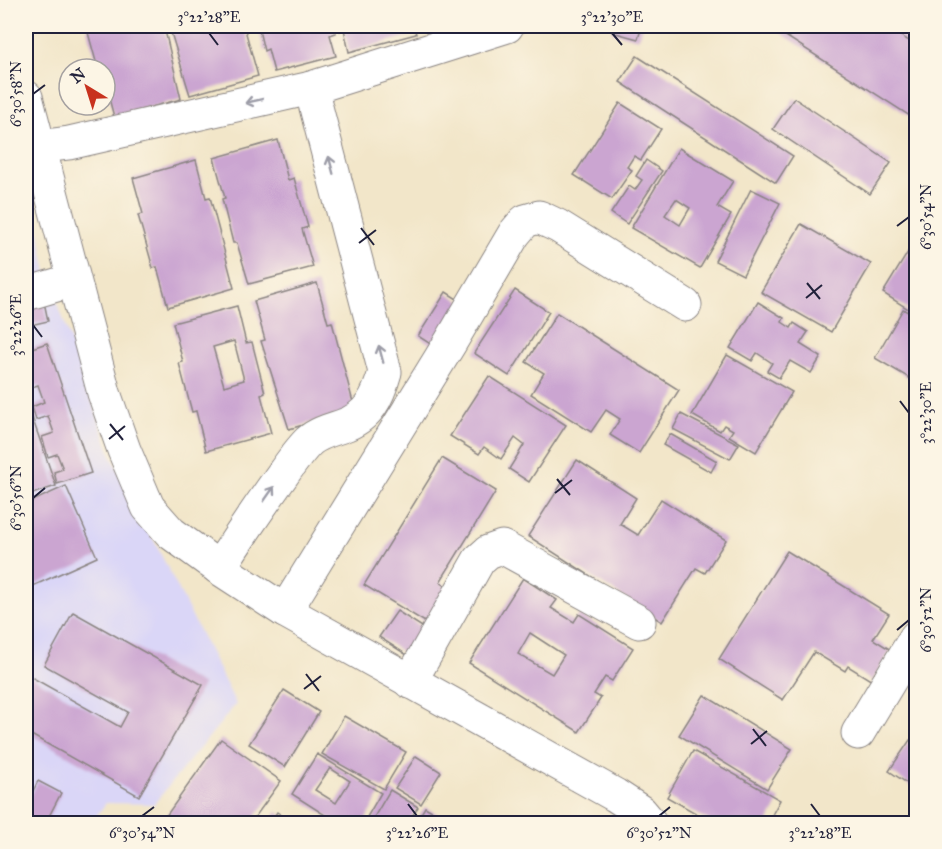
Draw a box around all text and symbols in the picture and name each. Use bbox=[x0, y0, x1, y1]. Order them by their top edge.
text: 3°22'28"E bbox=[177, 8, 241, 26]
text: 3°22'30"E bbox=[581, 8, 643, 26]
north arrow bbox=[57, 57, 117, 117]
text: 6°30'58"N bbox=[7, 61, 25, 127]
text: N bbox=[67, 64, 90, 87]
one-way arrow bbox=[244, 95, 263, 107]
one-way arrow bbox=[325, 156, 336, 175]
text: 6°30'54"N bbox=[917, 184, 935, 250]
text: 3°22'26"E bbox=[7, 293, 25, 356]
one-way arrow bbox=[374, 345, 386, 364]
text: 3°22'30"E bbox=[917, 382, 935, 444]
text: 6°30'56"N bbox=[7, 465, 25, 531]
one-way arrow bbox=[263, 487, 275, 503]
text: 6°30'52"N bbox=[917, 587, 935, 653]
text: 6°30'54"N bbox=[109, 824, 175, 842]
text: 3°22'26"E bbox=[386, 824, 449, 842]
text: 6°30'52"N bbox=[626, 824, 692, 842]
text: 3°22'28"E bbox=[788, 824, 852, 842]

